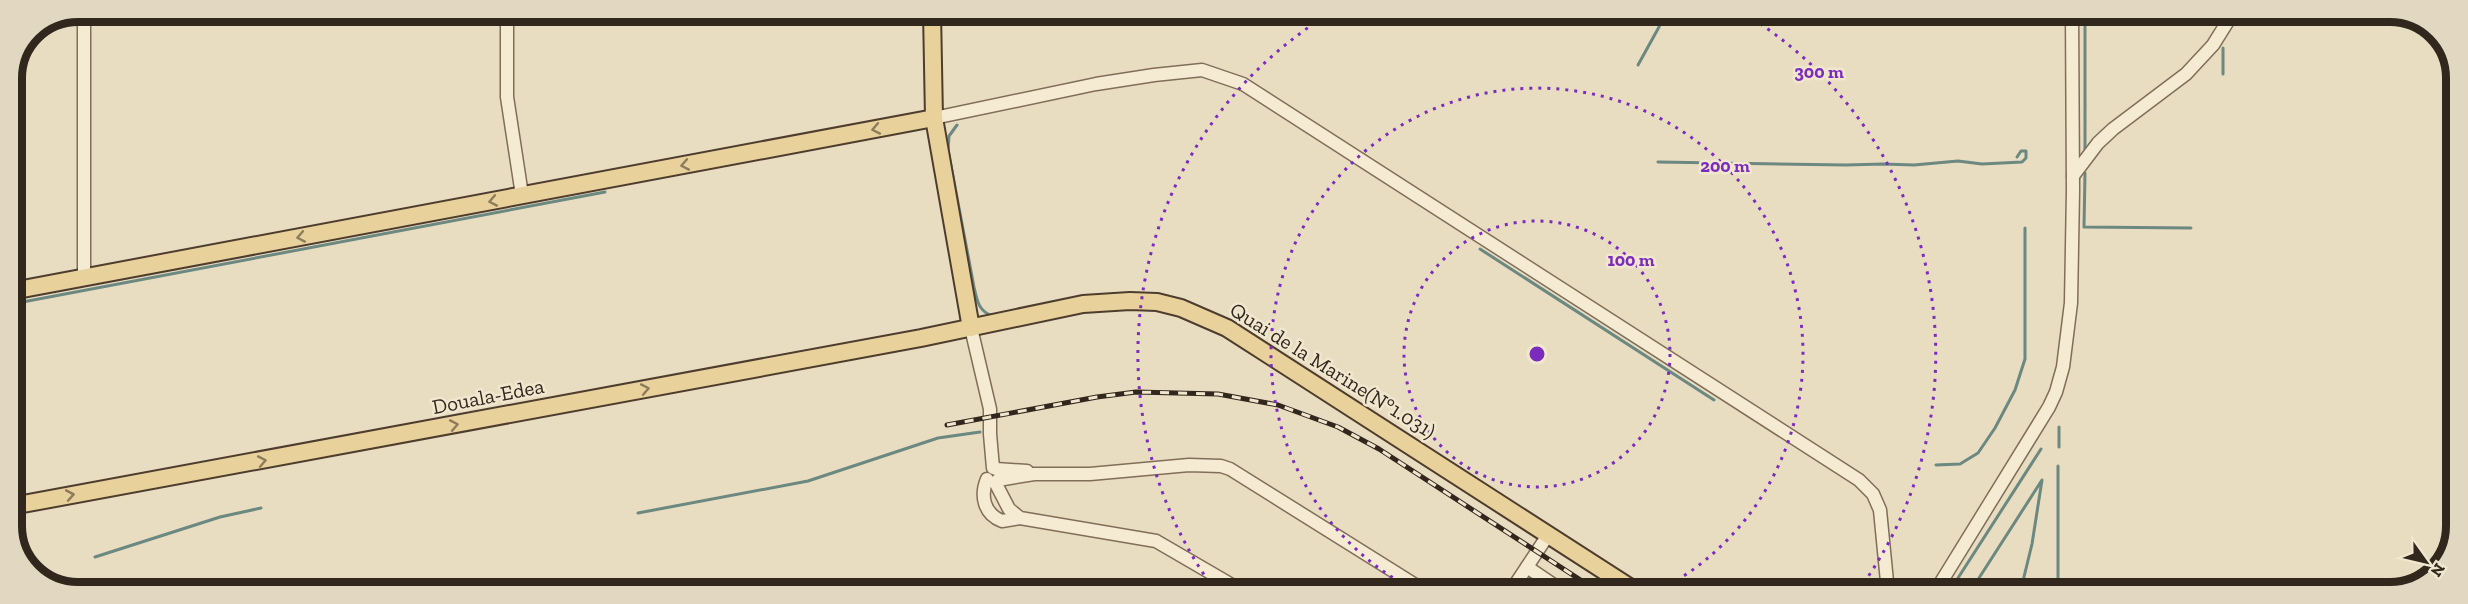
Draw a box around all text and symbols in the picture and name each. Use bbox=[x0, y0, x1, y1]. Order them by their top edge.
text: 300 m bbox=[1794, 61, 1844, 83]
one-way arrow bbox=[872, 122, 882, 135]
text: 200 m bbox=[1700, 155, 1750, 177]
one-way arrow bbox=[680, 158, 690, 171]
one-way arrow bbox=[488, 194, 498, 207]
one-way arrow bbox=[297, 230, 307, 243]
text: 100 m bbox=[1607, 249, 1655, 271]
street label: Quai de la Marine(N°1.031) bbox=[1226, 296, 1440, 444]
centre of rings bbox=[1527, 344, 1547, 364]
street label: Douala-Edea bbox=[430, 373, 546, 419]
one-way arrow bbox=[640, 383, 650, 396]
one-way arrow bbox=[448, 419, 458, 432]
one-way arrow bbox=[257, 455, 267, 467]
one-way arrow bbox=[65, 490, 75, 502]
north arrow bbox=[2396, 532, 2456, 592]
text: N bbox=[2427, 560, 2449, 580]

